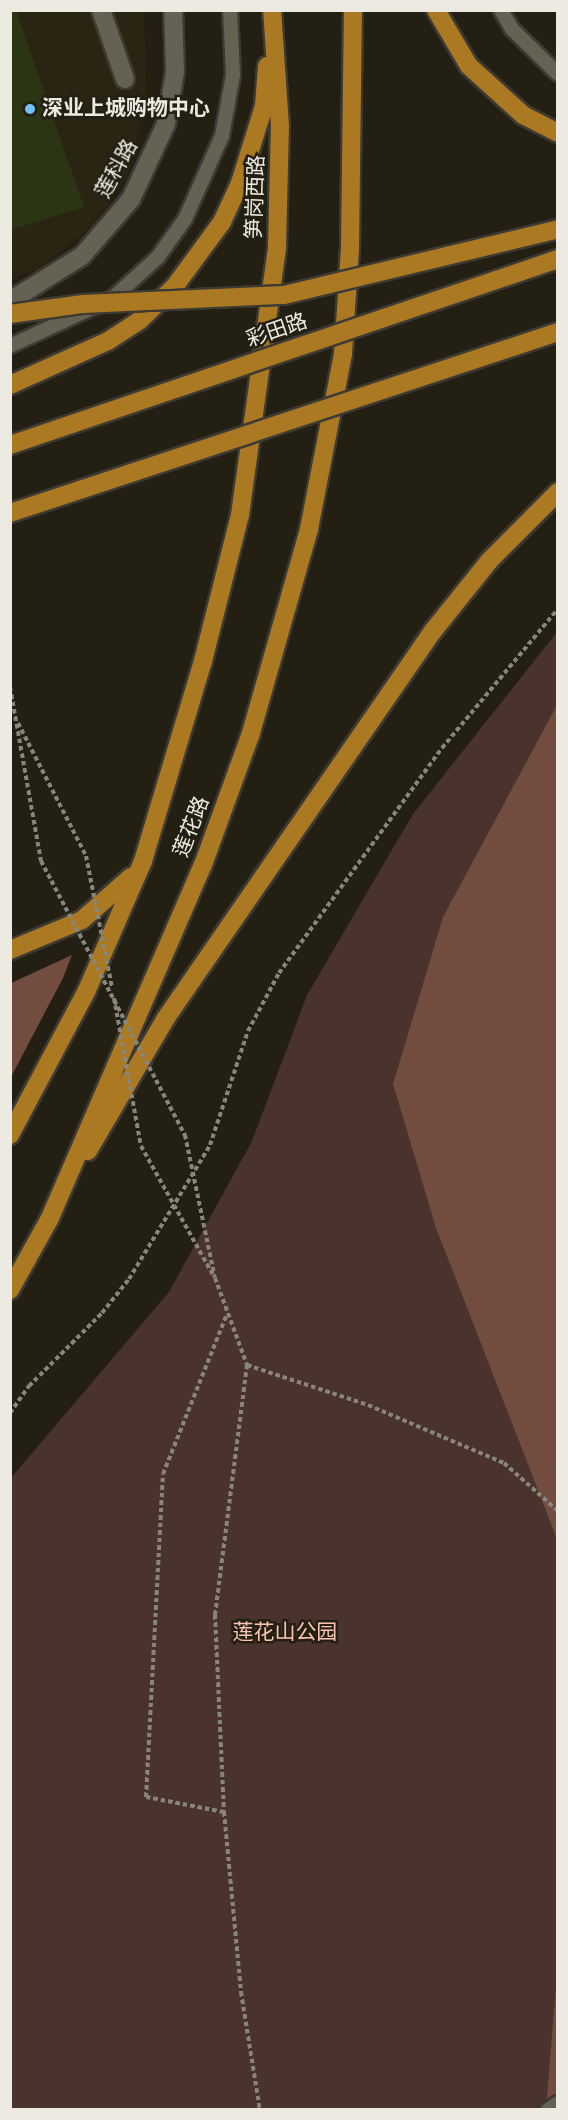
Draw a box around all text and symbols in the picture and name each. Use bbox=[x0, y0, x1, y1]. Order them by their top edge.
place label: 深业上城购物中心 bbox=[42, 96, 210, 122]
marker: 深业上城购物中心 bbox=[23, 102, 37, 116]
street label: 莲科路 bbox=[91, 135, 143, 203]
street label: 笋岗西路 bbox=[242, 155, 270, 239]
street label: 彩田路 bbox=[243, 309, 311, 353]
street label: 莲花路 bbox=[169, 793, 215, 861]
park label: 莲花山公园 bbox=[233, 1620, 337, 1646]

